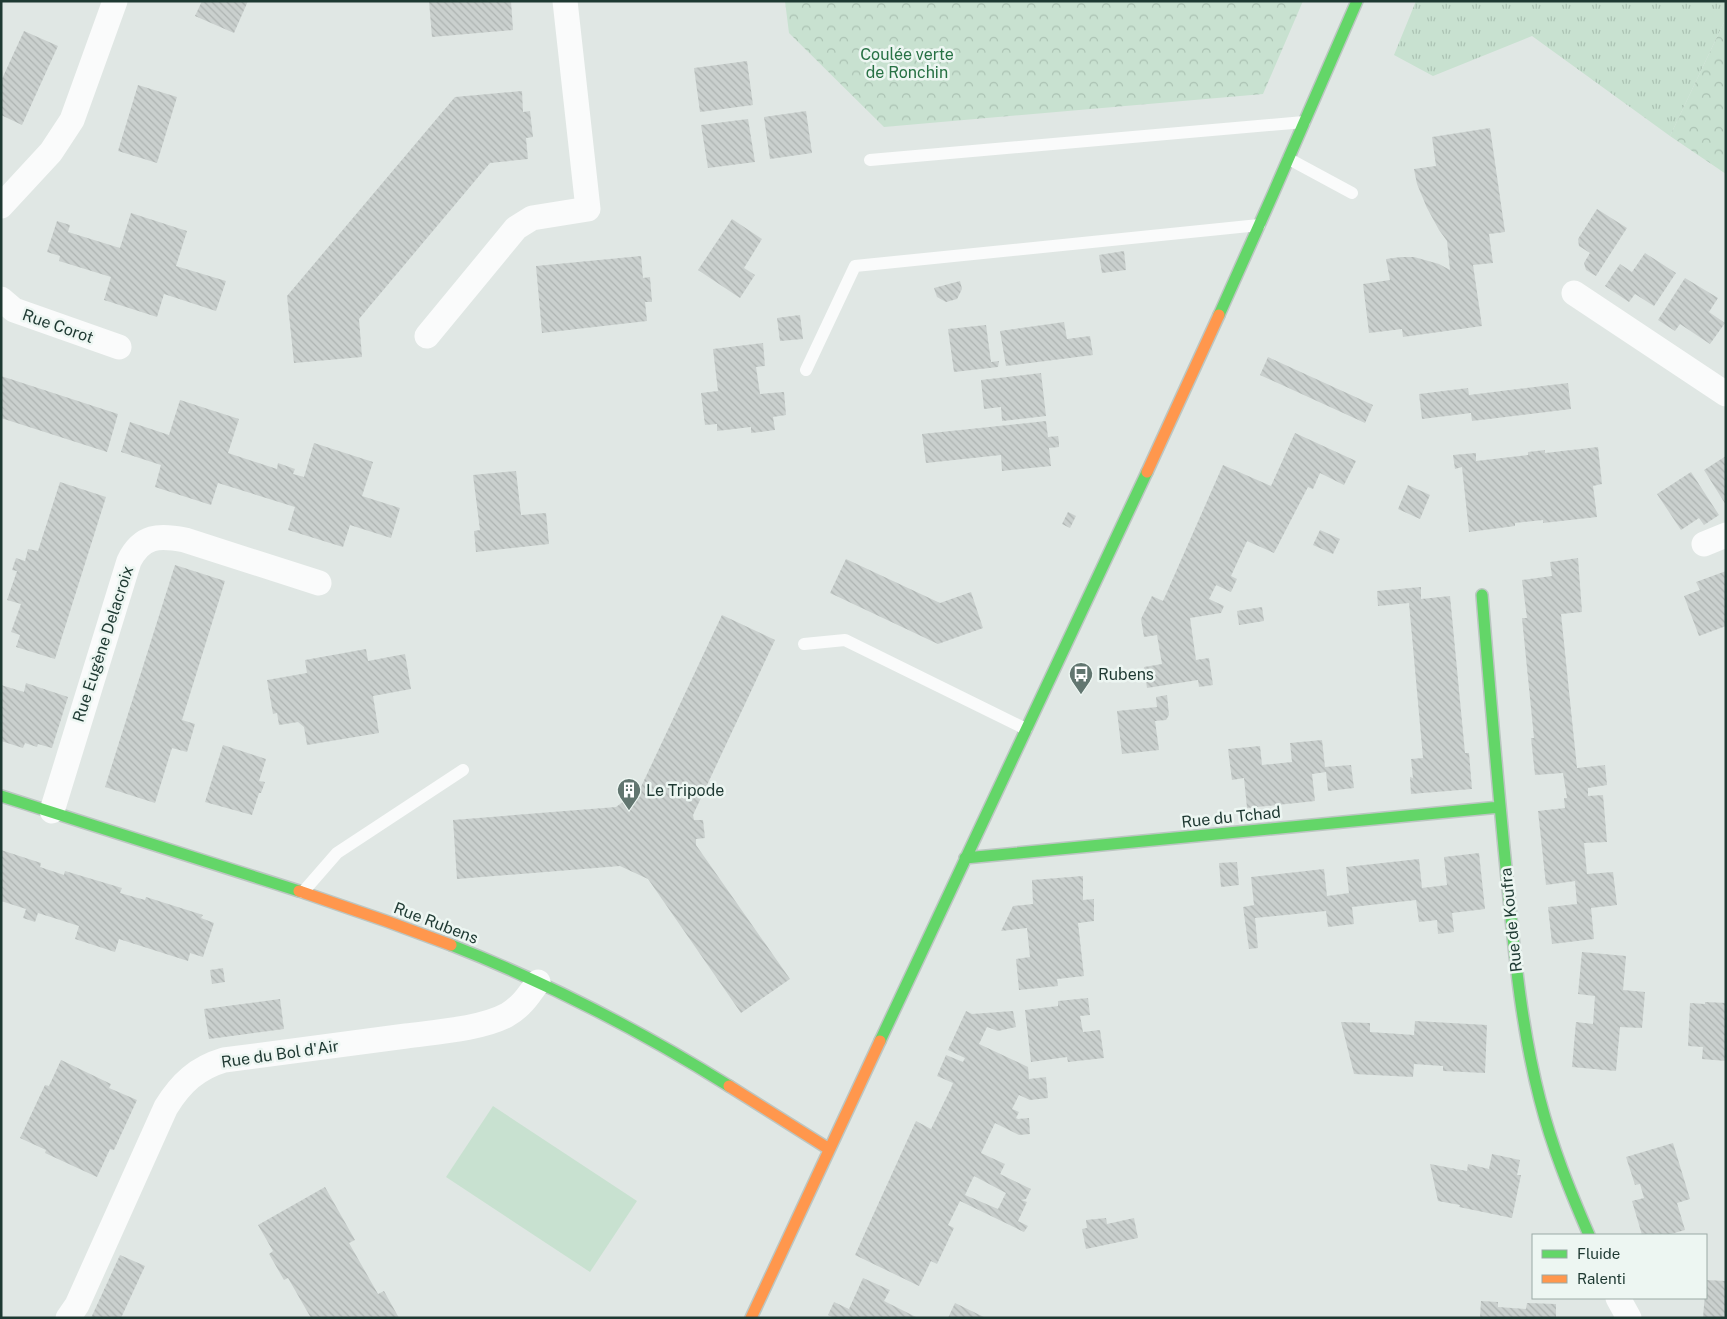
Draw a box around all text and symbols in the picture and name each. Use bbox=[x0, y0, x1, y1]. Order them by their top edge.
park label: Coulée verte de Ronchin bbox=[860, 45, 954, 82]
street label: Rue Corot bbox=[20, 305, 96, 347]
street label: Rue Eugène Delacroix bbox=[69, 563, 137, 725]
bus stop icon: Rubens bbox=[1068, 661, 1094, 695]
place label: Rubens bbox=[1098, 665, 1154, 684]
building icon: Le Tripode bbox=[616, 777, 642, 811]
place label: Le Tripode bbox=[646, 781, 724, 800]
street label: Rue du Tchad bbox=[1180, 802, 1282, 832]
street label: Rue de Koufra bbox=[1496, 867, 1526, 973]
street label: Rue Rubens bbox=[391, 898, 481, 948]
street label: Rue du Bol d'Air bbox=[220, 1036, 340, 1072]
legend bbox=[1532, 1234, 1707, 1299]
text: Fluide bbox=[1577, 1245, 1620, 1262]
text: Ralenti bbox=[1577, 1270, 1626, 1287]

